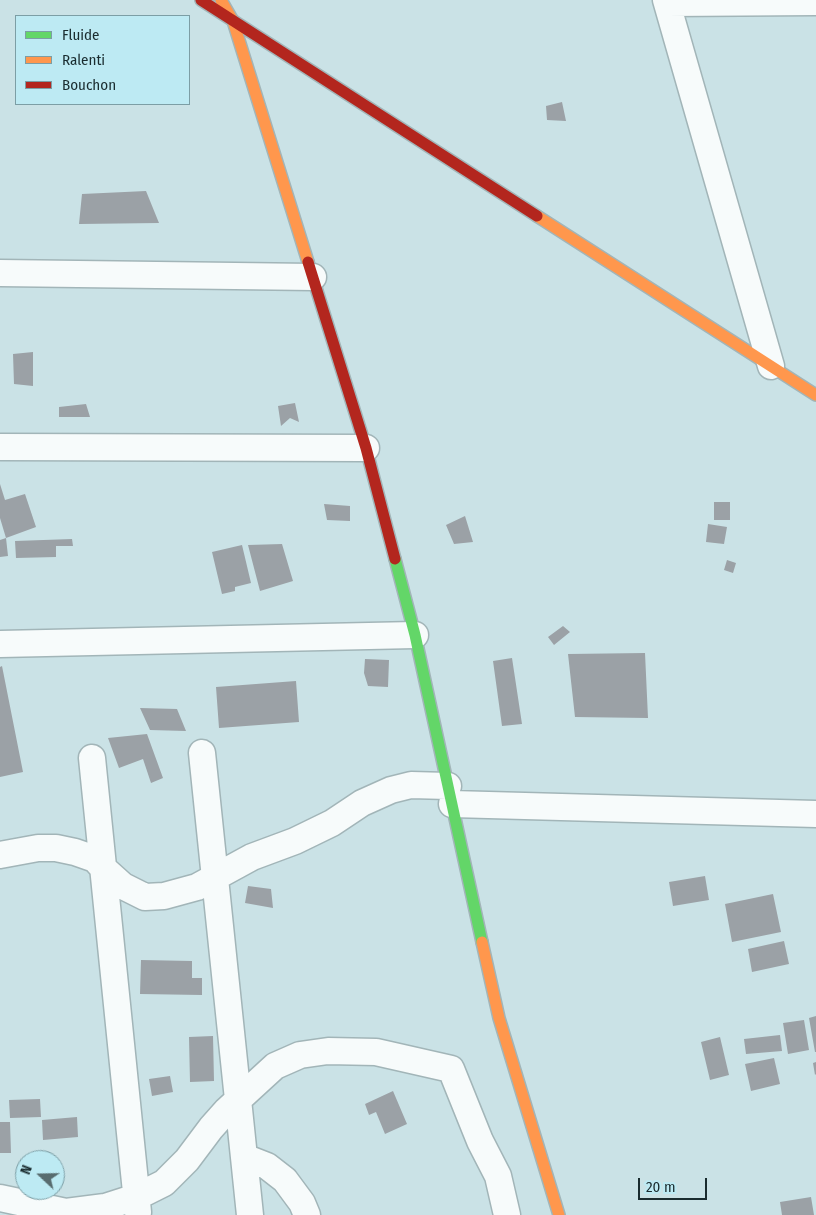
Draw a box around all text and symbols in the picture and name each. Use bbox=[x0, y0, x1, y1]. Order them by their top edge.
legend bbox=[15, 15, 190, 105]
text: Fluide bbox=[62, 26, 99, 44]
text: Ralenti bbox=[62, 51, 105, 69]
text: Bouchon bbox=[62, 76, 116, 94]
north arrow bbox=[15, 1150, 65, 1200]
text: N bbox=[17, 1163, 36, 1177]
scale bar bbox=[641, 1168, 710, 1200]
text: 20 m bbox=[646, 1178, 676, 1196]

